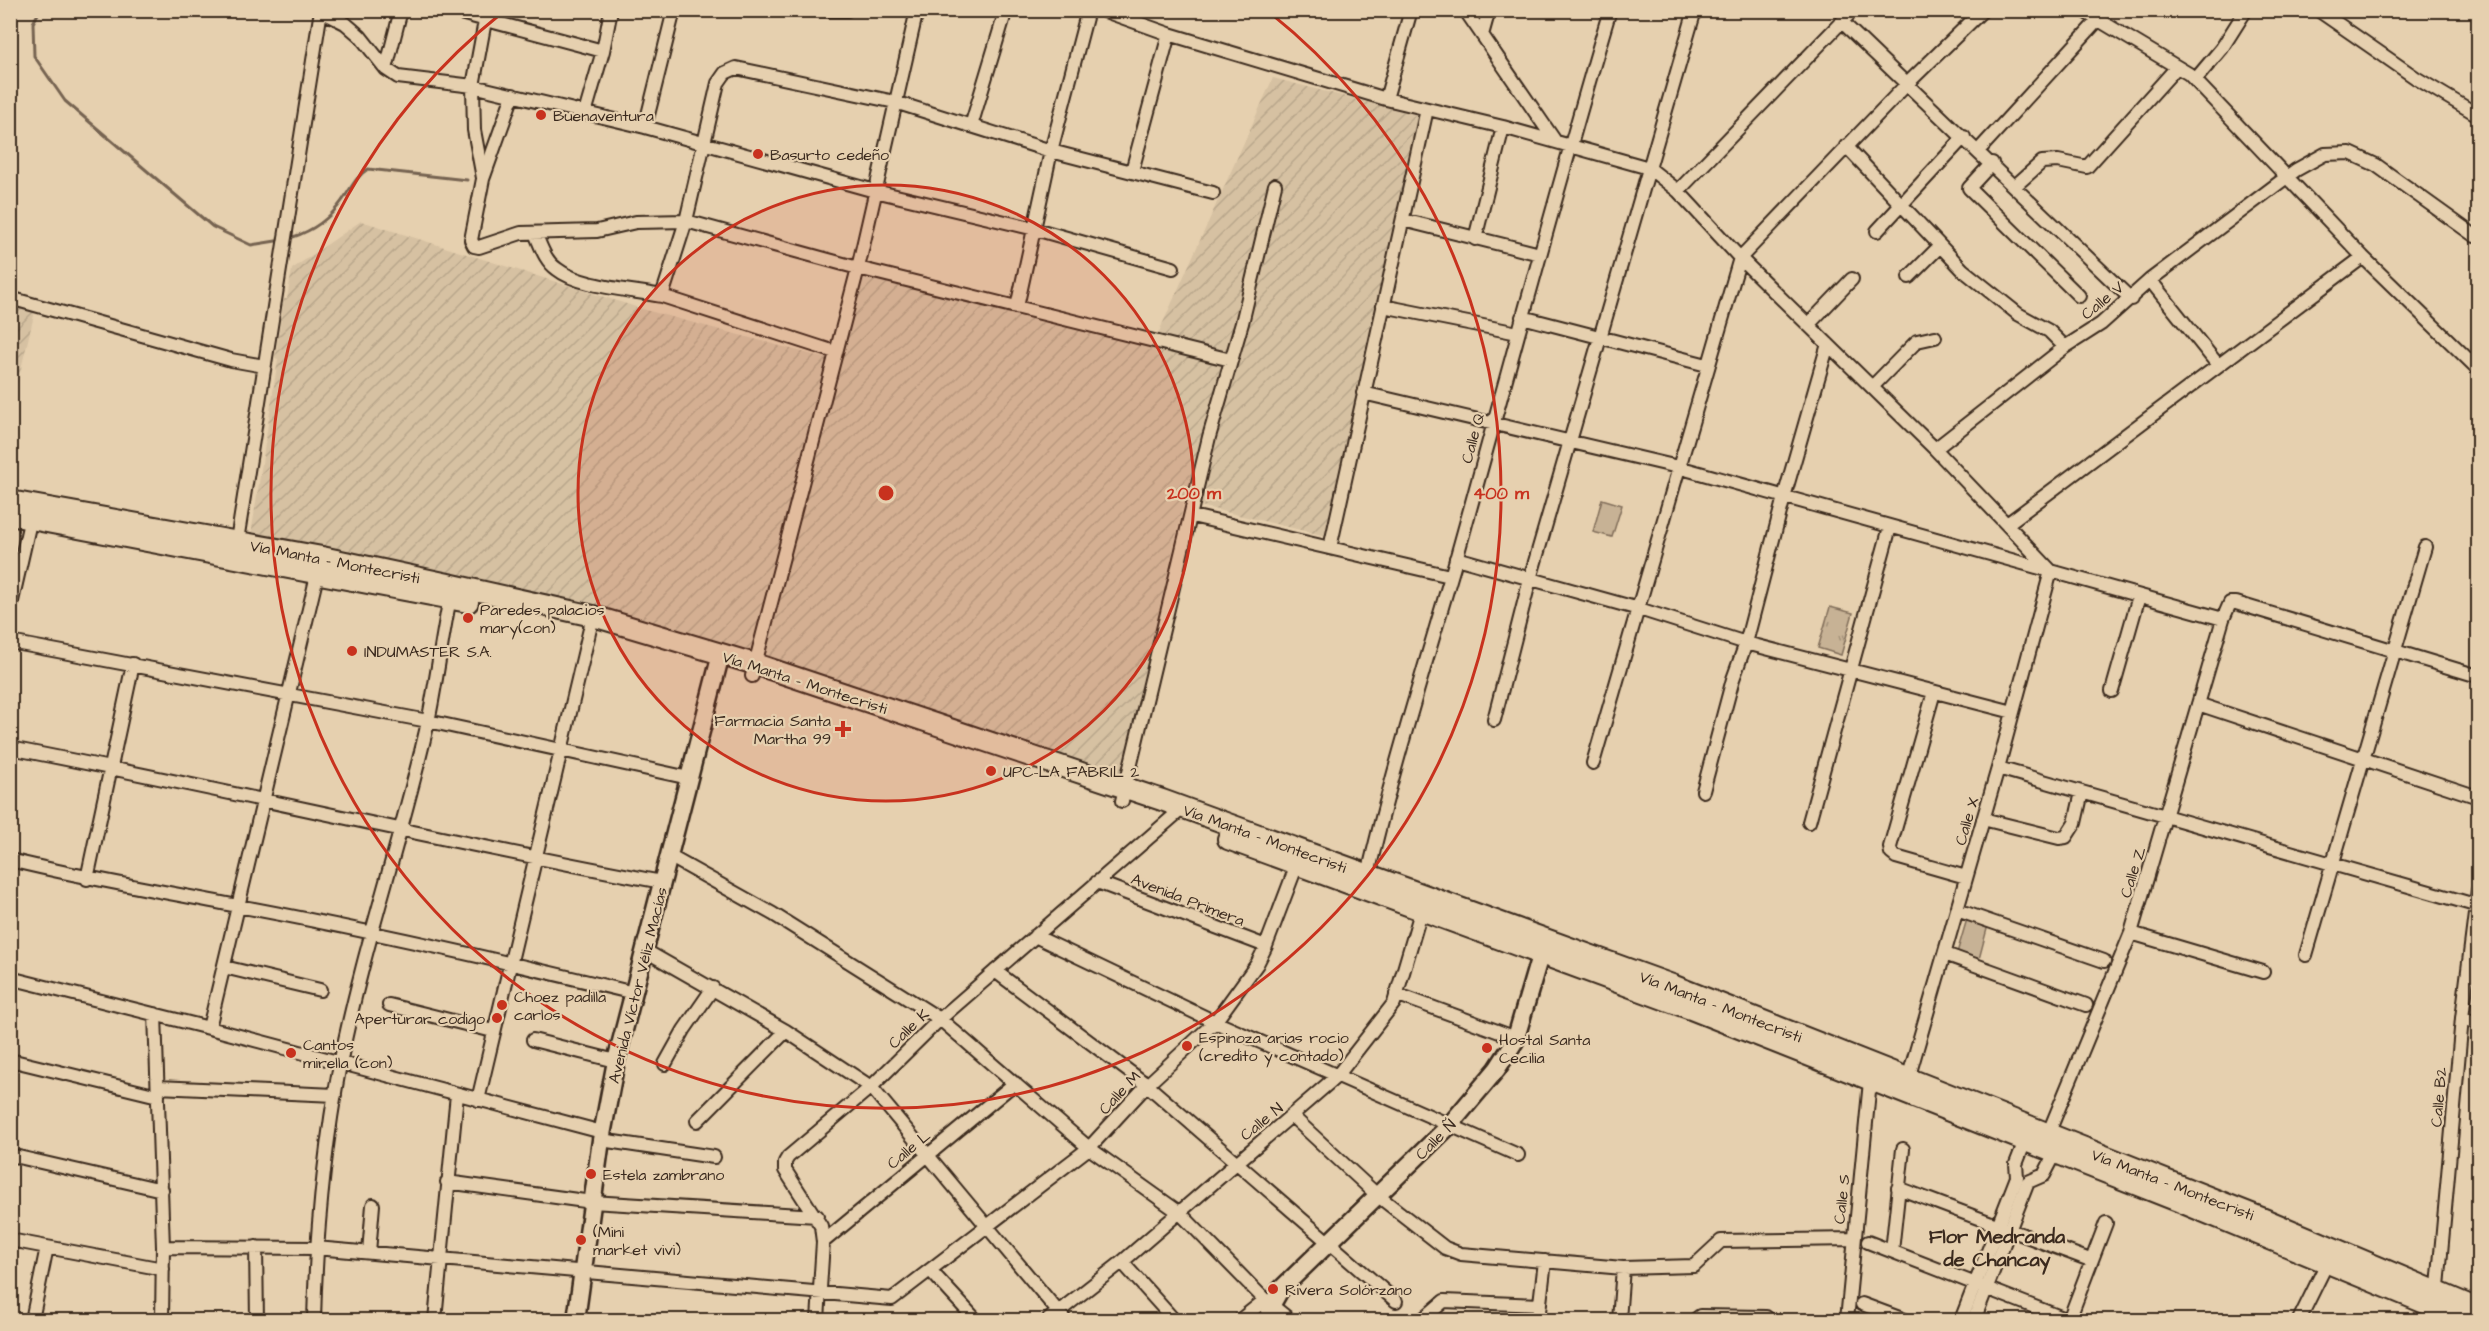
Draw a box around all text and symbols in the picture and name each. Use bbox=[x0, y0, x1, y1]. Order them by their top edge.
place label: Buenaventura bbox=[553, 105, 654, 127]
marker: Buenaventura bbox=[534, 108, 548, 122]
place label: Basurto cedeño bbox=[770, 144, 889, 166]
marker: Basurto cedeño bbox=[751, 147, 765, 161]
street label: Calle V bbox=[2076, 277, 2129, 325]
street label: Calle Q bbox=[1456, 411, 1490, 466]
text: 200 m bbox=[1166, 481, 1222, 506]
text: 400 m bbox=[1473, 481, 1530, 506]
centre of rings bbox=[876, 483, 896, 503]
street label: Vía Manta - Montecristi bbox=[248, 535, 422, 589]
place label: Paredes palacios mary(con) bbox=[480, 599, 604, 640]
marker: Paredes palacios mary(con) bbox=[461, 611, 475, 625]
place label: INDUMASTER S.A. bbox=[364, 641, 492, 663]
marker: INDUMASTER S.A. bbox=[345, 644, 359, 658]
street label: Vía Manta - Montecristi bbox=[719, 646, 891, 720]
place label: Farmacia Santa Martha 99 bbox=[714, 710, 831, 750]
marker: Farmacia Santa Martha 99 bbox=[836, 722, 850, 736]
place label: UPC-LA FABRIL 2 bbox=[1003, 761, 1139, 783]
marker: UPC-LA FABRIL 2 bbox=[984, 764, 998, 778]
street label: Calle X bbox=[1950, 794, 1984, 848]
street label: Vía Manta - Montecristi bbox=[1180, 799, 1350, 879]
street label: Calle Z bbox=[2115, 844, 2151, 900]
street label: Avenida Primera bbox=[1128, 868, 1248, 932]
street label: Avenida Víctor Véliz Macías bbox=[603, 885, 673, 1086]
street label: Vía Manta - Montecristi bbox=[1636, 966, 1806, 1048]
place label: Choez padilla carlos bbox=[514, 986, 606, 1026]
marker: Choez padilla carlos bbox=[495, 998, 509, 1012]
street label: Calle K bbox=[883, 1003, 934, 1054]
place label: Aperturar codigo bbox=[355, 1008, 485, 1031]
marker: Aperturar codigo bbox=[490, 1011, 504, 1025]
place label: Espinoza arias rocio (credito y contado) bbox=[1199, 1027, 1349, 1068]
place label: Hostal Santa Cecilia bbox=[1499, 1029, 1590, 1069]
place label: Cantos mirella (con) bbox=[303, 1034, 393, 1074]
marker: Espinoza arias rocio (credito y contado) bbox=[1180, 1039, 1194, 1053]
marker: Hostal Santa Cecilia bbox=[1480, 1041, 1494, 1055]
marker: Cantos mirella (con) bbox=[284, 1046, 298, 1060]
street label: Calle M bbox=[1094, 1066, 1146, 1119]
street label: Calle B2 bbox=[2425, 1066, 2453, 1128]
street label: Calle N bbox=[1235, 1098, 1288, 1146]
street label: Calle Ñ bbox=[1410, 1114, 1461, 1165]
street label: Calle L bbox=[882, 1125, 935, 1174]
street label: Vía Manta - Montecristi bbox=[2088, 1144, 2258, 1226]
place label: Estela zambrano bbox=[603, 1164, 724, 1186]
marker: Estela zambrano bbox=[584, 1167, 598, 1181]
street label: Calle S bbox=[1828, 1173, 1856, 1225]
place label: (Mini market vivi) bbox=[593, 1221, 681, 1261]
district label: Flor Medranda de Chancay bbox=[1929, 1223, 2066, 1275]
marker: (Mini market vivi) bbox=[574, 1233, 588, 1247]
place label: Rivera Solórzano bbox=[1285, 1279, 1412, 1301]
marker: Rivera Solórzano bbox=[1266, 1282, 1280, 1296]

